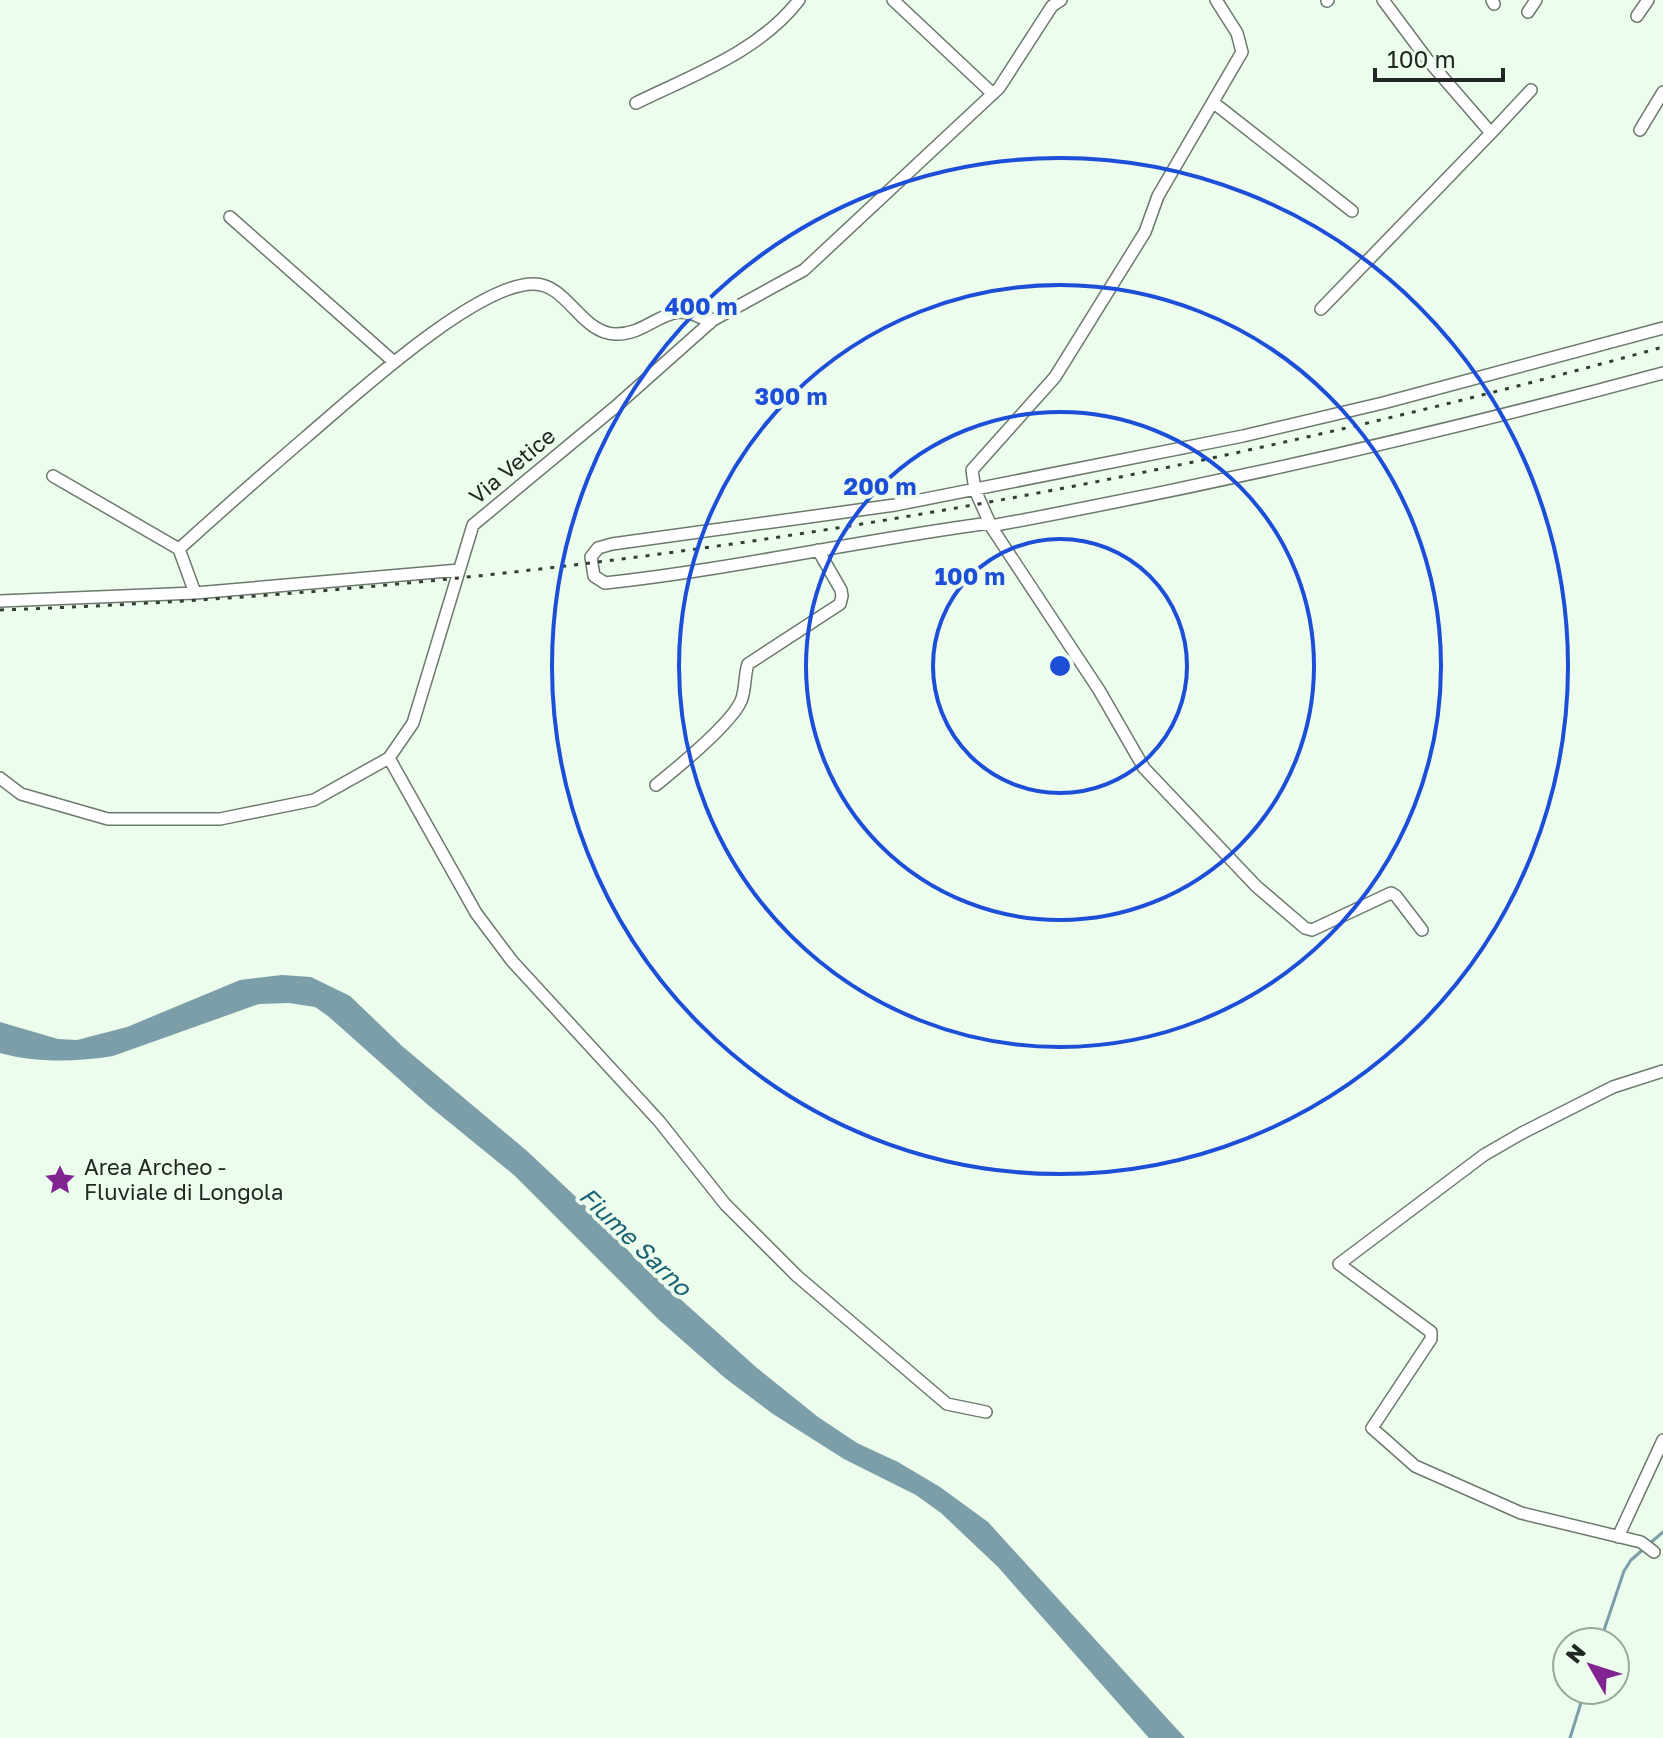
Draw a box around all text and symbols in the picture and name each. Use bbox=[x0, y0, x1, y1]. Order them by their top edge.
scale bar bbox=[1375, 32, 1503, 82]
text: 100 m bbox=[1387, 44, 1456, 73]
text: 400 m bbox=[664, 291, 738, 320]
text: 300 m bbox=[755, 381, 827, 410]
street label: Via Vetice bbox=[463, 422, 560, 509]
text: 200 m bbox=[844, 471, 916, 500]
text: 100 m bbox=[935, 561, 1005, 590]
centre of rings bbox=[1046, 652, 1074, 680]
place label: Area Archeo - Fluviale di Longola bbox=[84, 1153, 283, 1205]
place icon: Area Archeo - Fluviale di Longola bbox=[43, 1163, 77, 1197]
water label: Fiume Sarno bbox=[574, 1181, 699, 1302]
north arrow bbox=[1551, 1626, 1631, 1706]
text: N bbox=[1559, 1638, 1591, 1668]

